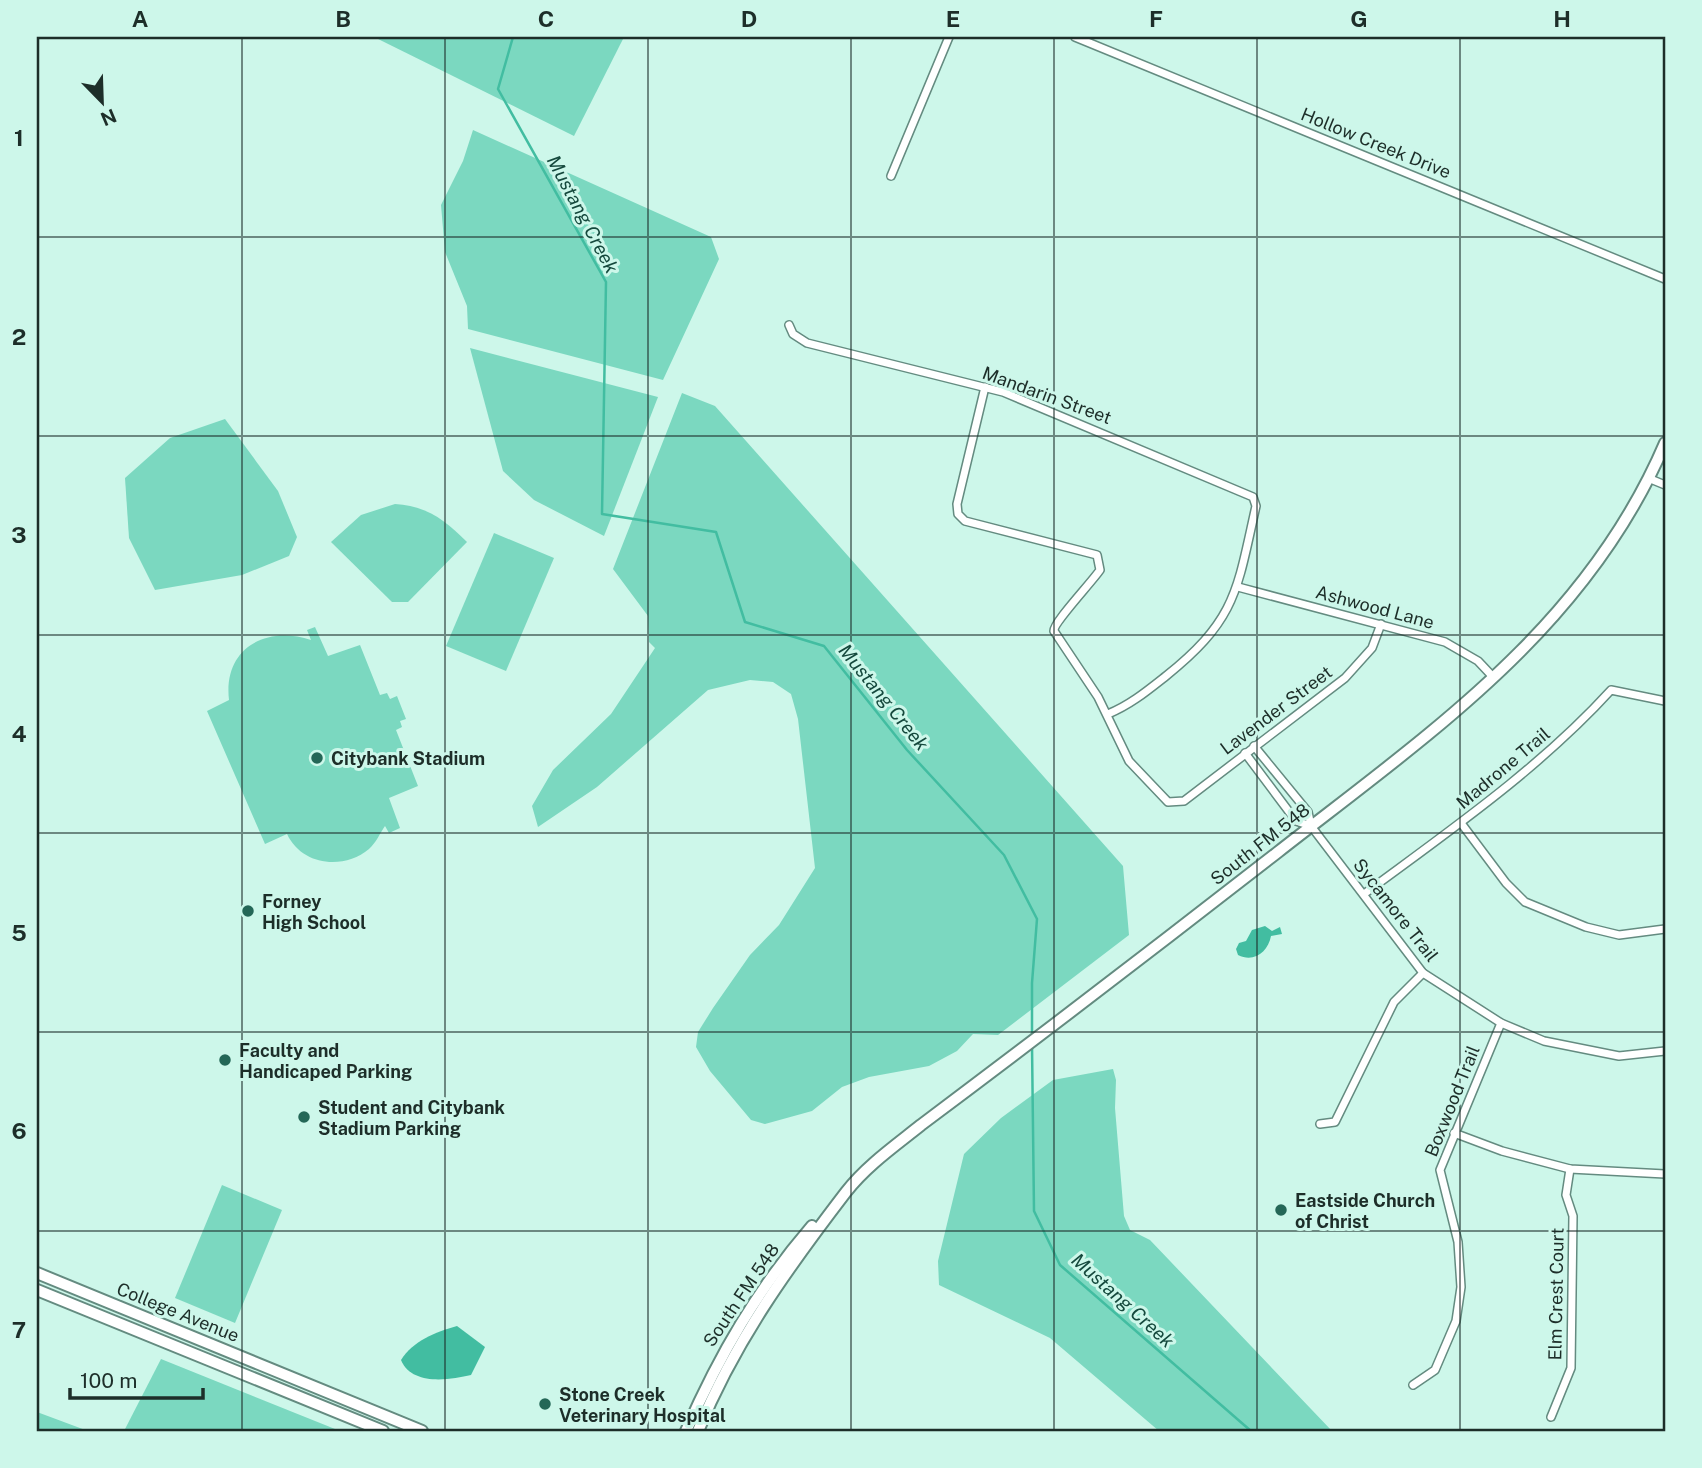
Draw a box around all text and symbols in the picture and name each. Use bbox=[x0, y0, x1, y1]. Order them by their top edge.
text: A bbox=[132, 5, 149, 32]
text: B bbox=[335, 5, 351, 32]
text: C bbox=[538, 5, 554, 32]
text: D bbox=[741, 5, 757, 32]
text: E bbox=[946, 5, 960, 32]
text: F bbox=[1149, 5, 1163, 32]
text: G bbox=[1350, 5, 1368, 32]
text: H bbox=[1553, 5, 1571, 32]
north arrow bbox=[66, 66, 136, 136]
street label: Hollow Creek Drive bbox=[1298, 103, 1454, 183]
text: N bbox=[98, 105, 120, 131]
text: 1 bbox=[14, 124, 24, 151]
water label: Mustang Creek bbox=[543, 151, 624, 277]
text: 2 bbox=[12, 323, 26, 350]
street label: Mandarin Street bbox=[980, 362, 1114, 428]
text: 3 bbox=[11, 521, 27, 548]
street label: Ashwood Lane bbox=[1314, 581, 1436, 633]
water label: Mustang Creek bbox=[834, 639, 934, 755]
street label: Lavender Street bbox=[1216, 661, 1336, 759]
text: 4 bbox=[11, 720, 27, 747]
street label: Madrone Trail bbox=[1452, 723, 1554, 813]
place label: Citybank Stadium bbox=[331, 748, 485, 769]
marker: Citybank Stadium bbox=[309, 750, 325, 766]
street label: South FM 548 bbox=[1206, 799, 1314, 889]
street label: Sycamore Trail bbox=[1349, 854, 1443, 966]
place label: Forney High School bbox=[262, 891, 366, 933]
marker: Forney High School bbox=[240, 903, 256, 919]
text: 5 bbox=[11, 919, 27, 946]
place label: Faculty and Handicaped Parking bbox=[239, 1040, 412, 1082]
street label: Boxwood Trail bbox=[1420, 1042, 1484, 1160]
marker: Faculty and Handicaped Parking bbox=[217, 1052, 233, 1068]
place label: Student and Citybank Stadium Parking bbox=[318, 1097, 506, 1139]
marker: Student and Citybank Stadium Parking bbox=[296, 1109, 312, 1125]
text: 6 bbox=[11, 1117, 27, 1144]
place label: Eastside Church of Christ bbox=[1295, 1190, 1435, 1232]
marker: Eastside Church of Christ bbox=[1273, 1202, 1289, 1218]
street label: Elm Crest Court bbox=[1544, 1227, 1568, 1361]
street label: South FM 548 bbox=[699, 1239, 783, 1351]
water label: Mustang Creek bbox=[1067, 1248, 1179, 1352]
street label: College Avenue bbox=[114, 1278, 242, 1346]
text: 7 bbox=[12, 1316, 26, 1343]
scale bar bbox=[70, 1356, 203, 1400]
text: 100 m bbox=[80, 1368, 137, 1393]
place label: Stone Creek Veterinary Hospital bbox=[559, 1384, 726, 1426]
marker: Stone Creek Veterinary Hospital bbox=[537, 1396, 553, 1412]

